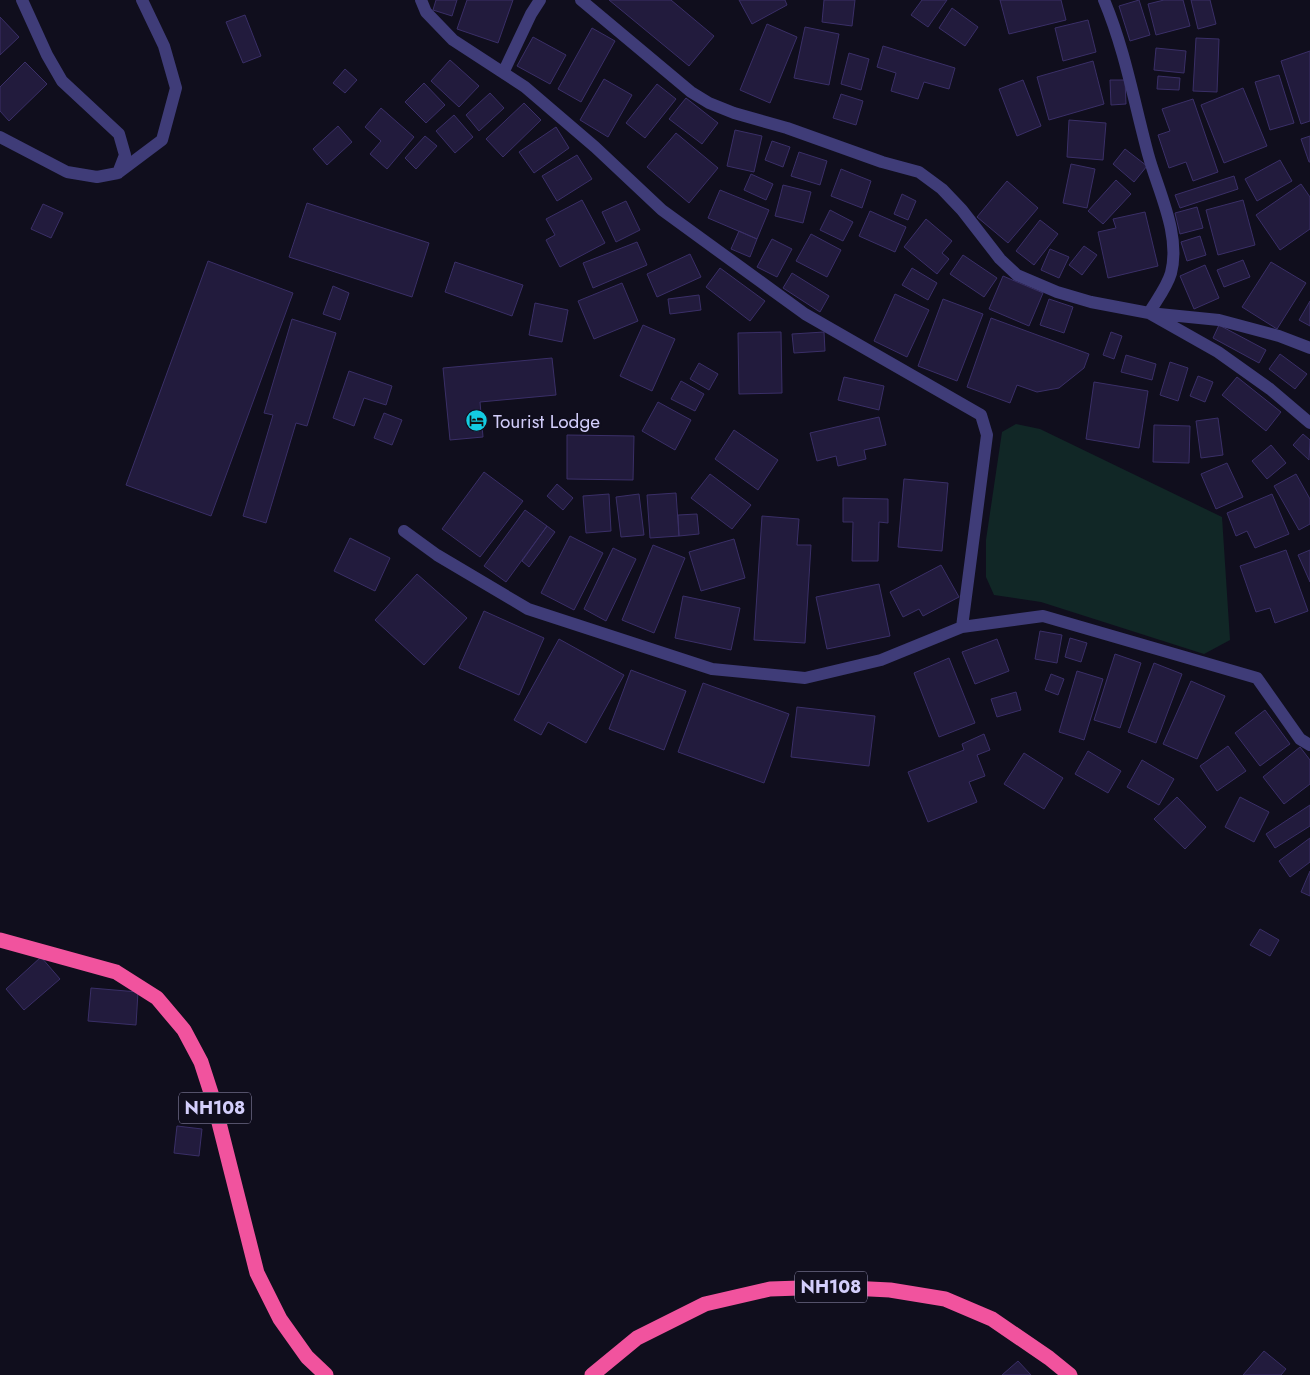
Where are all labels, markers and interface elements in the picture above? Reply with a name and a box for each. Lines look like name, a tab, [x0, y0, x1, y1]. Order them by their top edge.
place label: Tourist Lodge	[493, 408, 600, 435]
hotel icon: Tourist Lodge	[465, 409, 489, 433]
road number: NH108	[179, 1092, 251, 1124]
road number: NH108	[795, 1272, 867, 1302]

